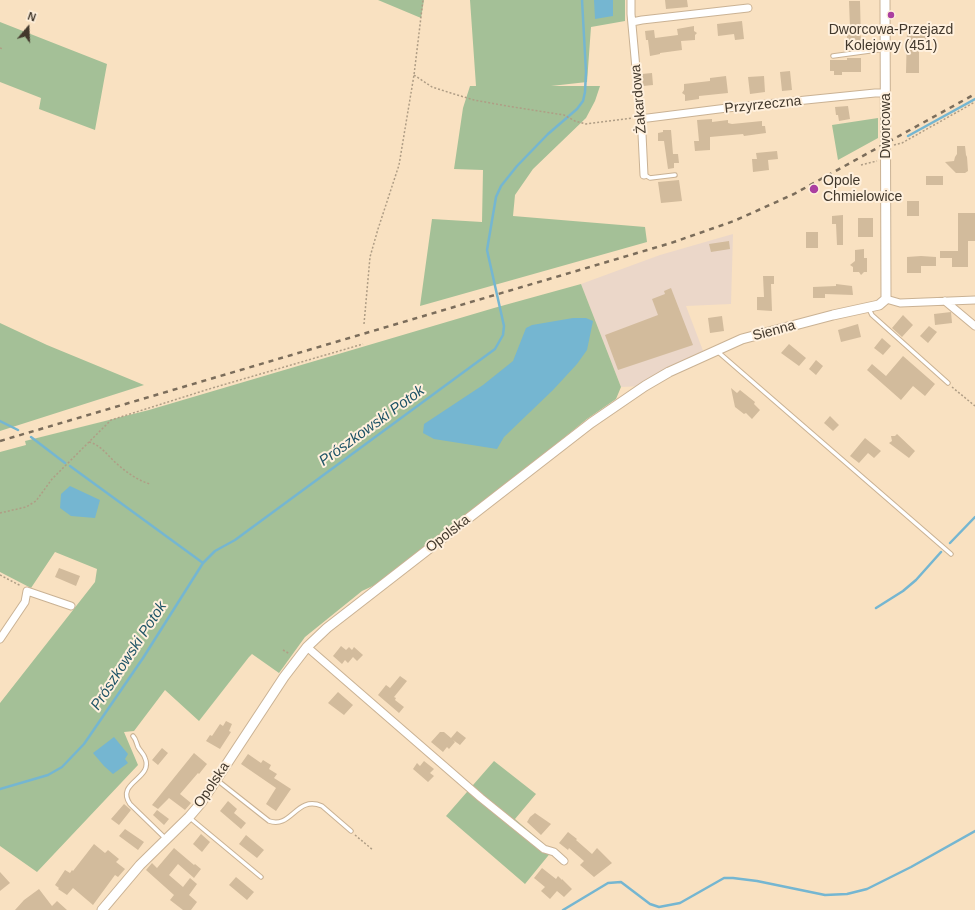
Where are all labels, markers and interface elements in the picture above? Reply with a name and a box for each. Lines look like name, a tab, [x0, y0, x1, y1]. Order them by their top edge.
north arrow	[8, 8, 48, 48]
text: N	[26, 10, 38, 24]
marker: Dworcowa-Przejazd Kolejowy (451)	[886, 10, 896, 20]
place label: Dworcowa-Przejazd Kolejowy (451)	[829, 22, 953, 54]
street label: Żakardowa	[628, 64, 650, 134]
street label: Przyrzeczna	[724, 93, 802, 117]
street label: Dworcowa	[878, 93, 894, 159]
place label: Opole Chmielowice	[823, 173, 902, 206]
marker: Opole Chmielowice	[808, 183, 820, 195]
street label: Sienna	[751, 317, 797, 345]
water label: Prószkowski Potok	[316, 382, 428, 470]
street label: Opolska	[423, 512, 473, 556]
water label: Prószkowski Potok	[87, 598, 171, 714]
street label: Opolska	[191, 759, 233, 811]

